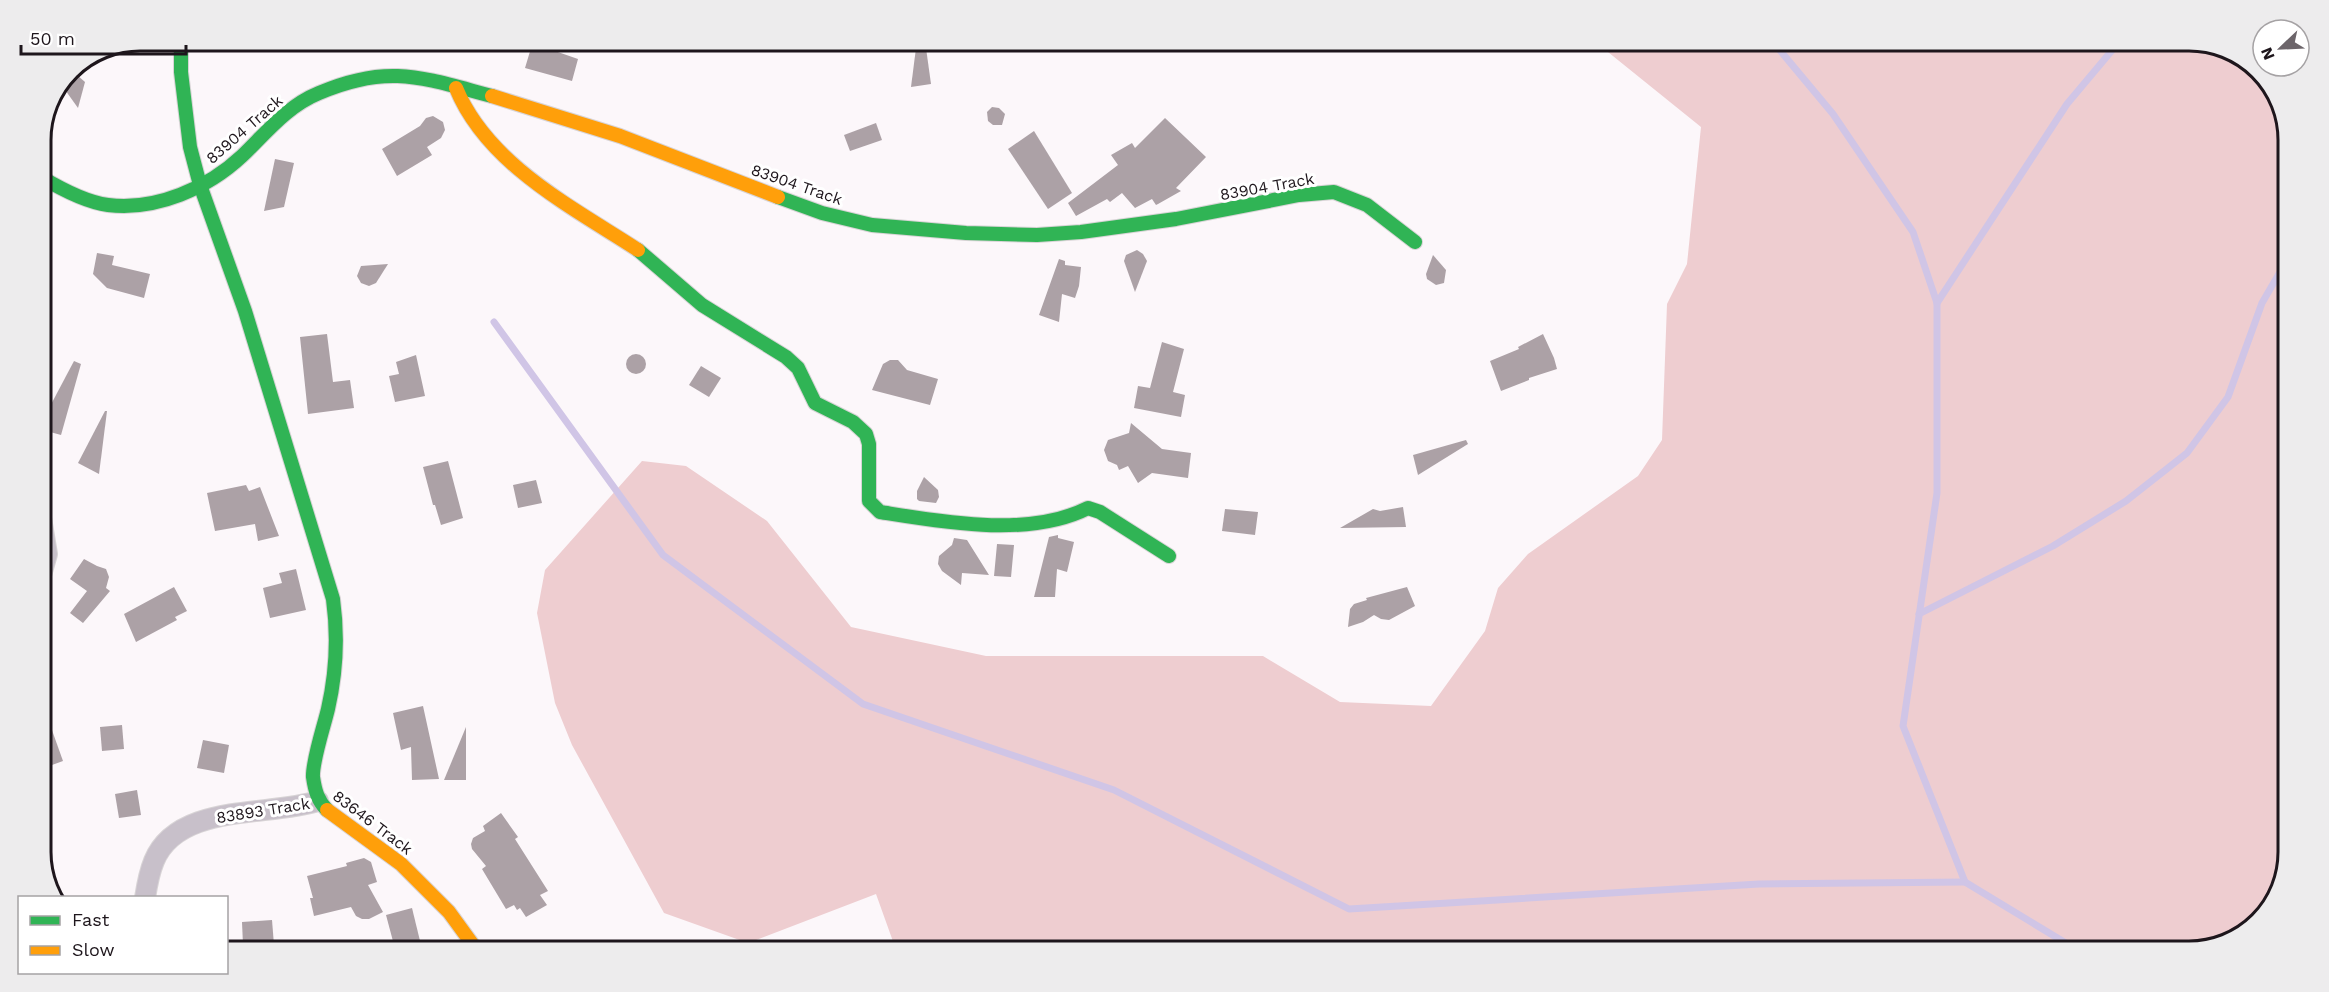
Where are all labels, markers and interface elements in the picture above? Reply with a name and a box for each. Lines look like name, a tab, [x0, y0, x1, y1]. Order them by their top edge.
scale bar	[21, 18, 186, 56]
north arrow	[2251, 18, 2311, 78]
text: 50 m	[30, 28, 75, 49]
text: N	[2257, 44, 2279, 63]
street label: 83904 Track	[202, 91, 287, 168]
street label: 83904 Track	[749, 160, 845, 209]
street label: 83904 Track	[1218, 169, 1316, 204]
street label: 83646 Track	[329, 786, 416, 859]
street label: 83893 Track	[215, 794, 311, 827]
legend	[18, 896, 228, 974]
text: Fast	[72, 909, 110, 930]
text: Slow	[72, 939, 115, 960]

